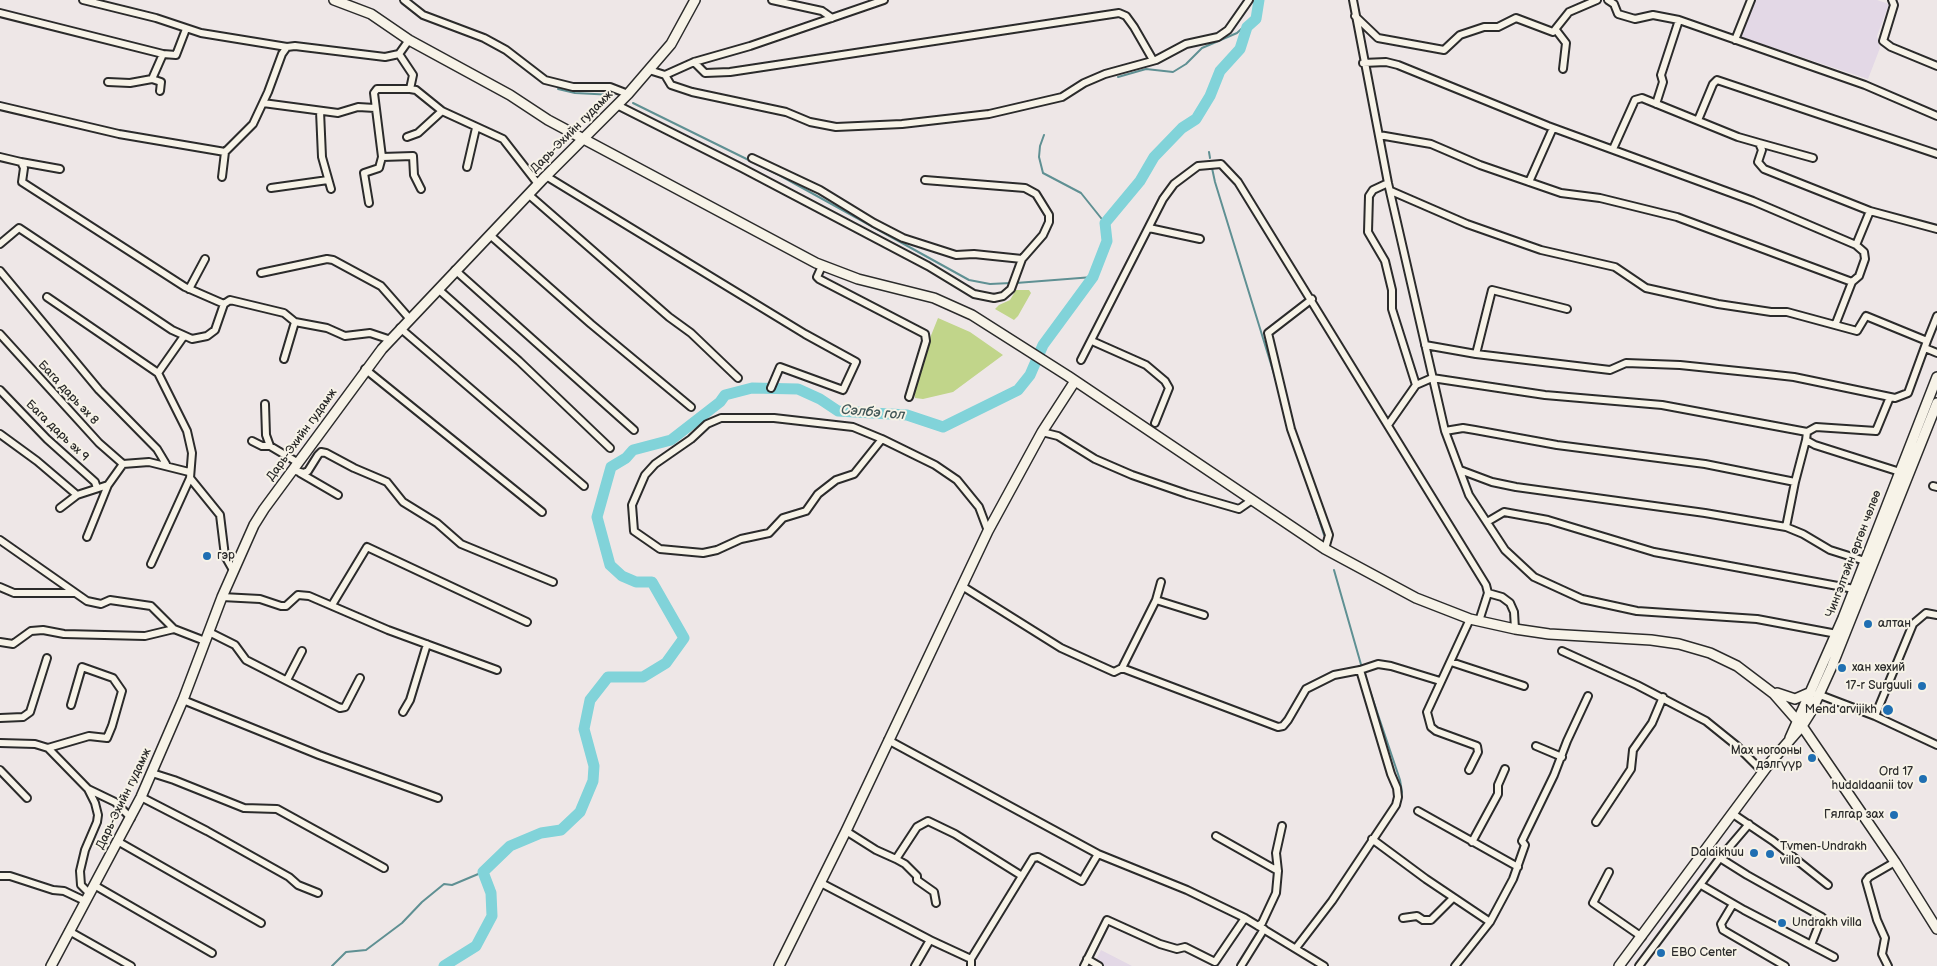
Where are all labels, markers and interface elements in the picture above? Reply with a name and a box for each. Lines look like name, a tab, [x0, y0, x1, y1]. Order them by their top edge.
street label: Дарь-Эхийн гудамж	[528, 88, 616, 176]
street label: Бага дарь эх 8	[35, 358, 101, 428]
street label: Дарь-Эхийн гудамж	[264, 386, 340, 484]
street label: Бага дарь эх 9	[22, 397, 92, 465]
water label: Сэлбэ гол	[840, 402, 906, 424]
street label: Чингэлтэйн өргөн чөлөө	[1823, 488, 1885, 620]
place label: гэр	[217, 549, 235, 563]
marker: гэр	[201, 550, 213, 562]
place label: алтан	[1878, 617, 1911, 631]
marker: алтан	[1862, 618, 1874, 630]
place label: хан хөхий	[1852, 661, 1905, 675]
marker: хан хөхий	[1836, 662, 1848, 674]
place label: 17-r Surguuli	[1846, 679, 1912, 693]
marker: 17-r Surguuli	[1916, 680, 1928, 692]
place label: Mend arvijikh	[1805, 703, 1877, 717]
marker: Mend arvijikh	[1881, 703, 1895, 717]
place label: Мах ногооны дэлгүүр	[1731, 744, 1802, 772]
street label: Дарь-Эхийн гудамж	[93, 746, 155, 852]
marker: Мах ногооны дэлгүүр	[1806, 752, 1818, 764]
place label: Ord 17 hudaldaanii tov	[1832, 765, 1913, 793]
marker: Ord 17 hudaldaanii tov	[1917, 773, 1929, 785]
place label: Гялгар зах	[1824, 808, 1884, 822]
marker: Гялгар зах	[1888, 809, 1900, 821]
place label: Tvmen-Undrakh villa	[1780, 840, 1867, 868]
place label: Dalaikhuu	[1691, 846, 1744, 860]
marker: Dalaikhuu	[1748, 847, 1760, 859]
marker: Tvmen-Undrakh villa	[1764, 848, 1776, 860]
place label: Undrakh villa	[1792, 916, 1862, 930]
marker: Undrakh villa	[1776, 917, 1788, 929]
place label: EBO Center	[1671, 946, 1737, 960]
marker: EBO Center	[1655, 947, 1667, 959]

